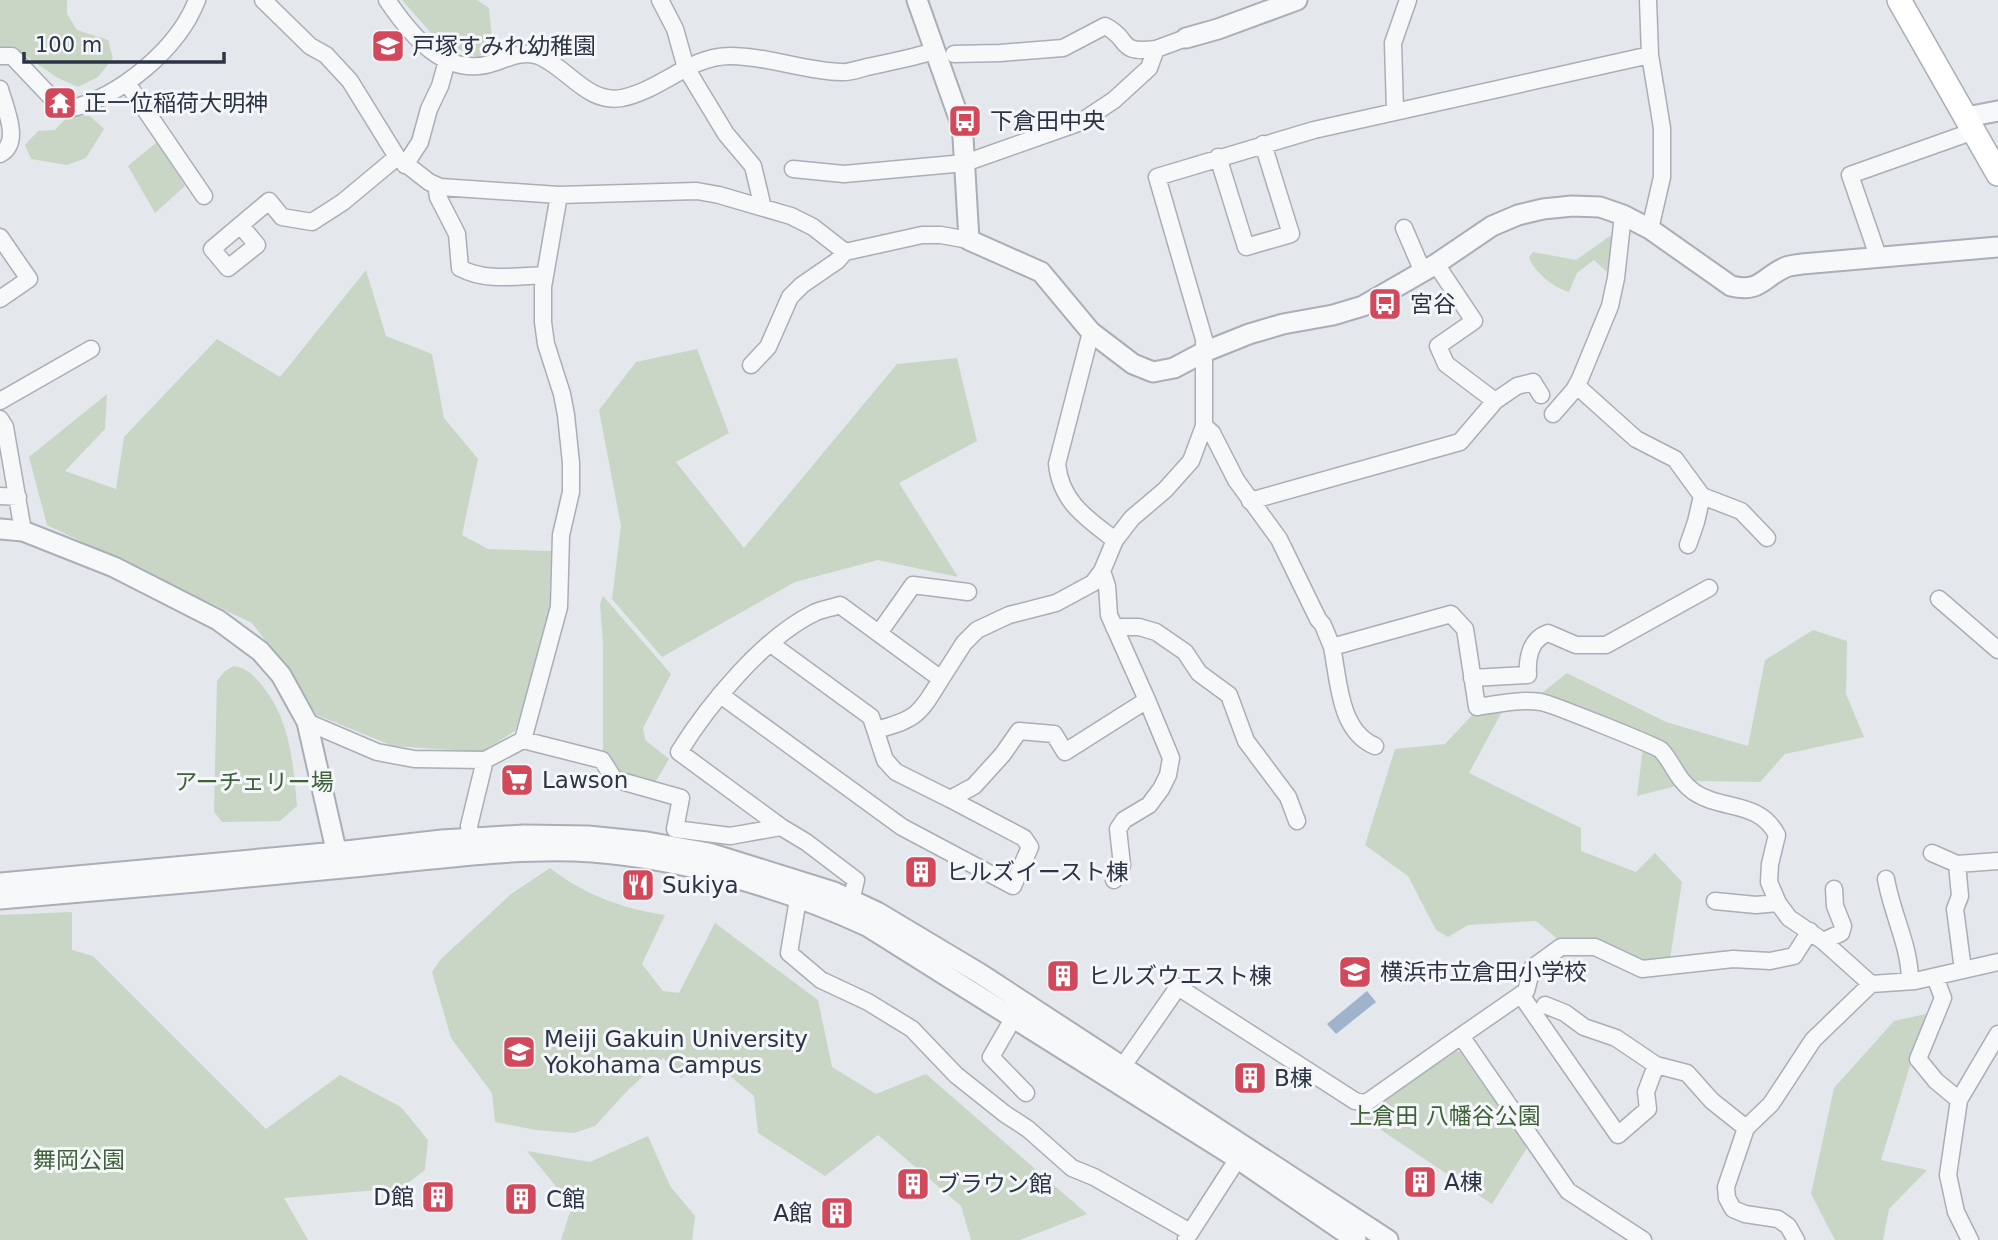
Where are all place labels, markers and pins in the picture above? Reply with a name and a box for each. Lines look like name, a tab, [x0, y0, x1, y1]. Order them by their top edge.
school or university icon: 戸塚すみれ幼稚園	[369, 27, 407, 65]
place label: 戸塚すみれ幼稚園	[412, 33, 596, 59]
temple icon: 正一位稲荷大明神	[41, 84, 79, 122]
place label: 正一位稲荷大明神	[84, 90, 268, 116]
bus stop icon: 下倉田中央	[946, 102, 984, 140]
place label: 下倉田中央	[990, 108, 1105, 134]
bus stop icon: 宮谷	[1366, 285, 1404, 323]
place label: 宮谷	[1410, 291, 1456, 317]
supermarket icon: Lawson	[498, 761, 536, 799]
place label: Lawson	[542, 767, 628, 793]
building icon: ヒルズイースト棟	[902, 853, 940, 891]
place label: ヒルズイースト棟	[946, 859, 1129, 885]
restaurant icon: Sukiya	[619, 866, 657, 904]
place label: Sukiya	[662, 872, 739, 898]
school or university icon: 横浜市立倉田小学校	[1336, 953, 1374, 991]
building icon: ヒルズウエスト棟	[1044, 957, 1082, 995]
place label: 横浜市立倉田小学校	[1380, 959, 1587, 985]
place label: ヒルズウエスト棟	[1088, 963, 1272, 989]
place label: Meiji Gakuin University Yokohama Campus	[543, 1026, 808, 1078]
school or university icon: Meiji Gakuin University Yokohama Campus	[500, 1033, 538, 1071]
building icon: B棟	[1231, 1059, 1269, 1097]
place label: B棟	[1274, 1065, 1313, 1091]
building icon: A棟	[1401, 1163, 1439, 1201]
building icon: ブラウン館	[894, 1165, 932, 1203]
place label: A棟	[1444, 1169, 1483, 1195]
place label: ブラウン館	[937, 1171, 1052, 1197]
building icon: D館	[419, 1178, 457, 1216]
building icon: C館	[502, 1180, 540, 1218]
place label: D館	[373, 1184, 414, 1210]
place label: C館	[546, 1186, 585, 1212]
building icon: A館	[818, 1194, 856, 1232]
place label: A館	[773, 1200, 812, 1226]

